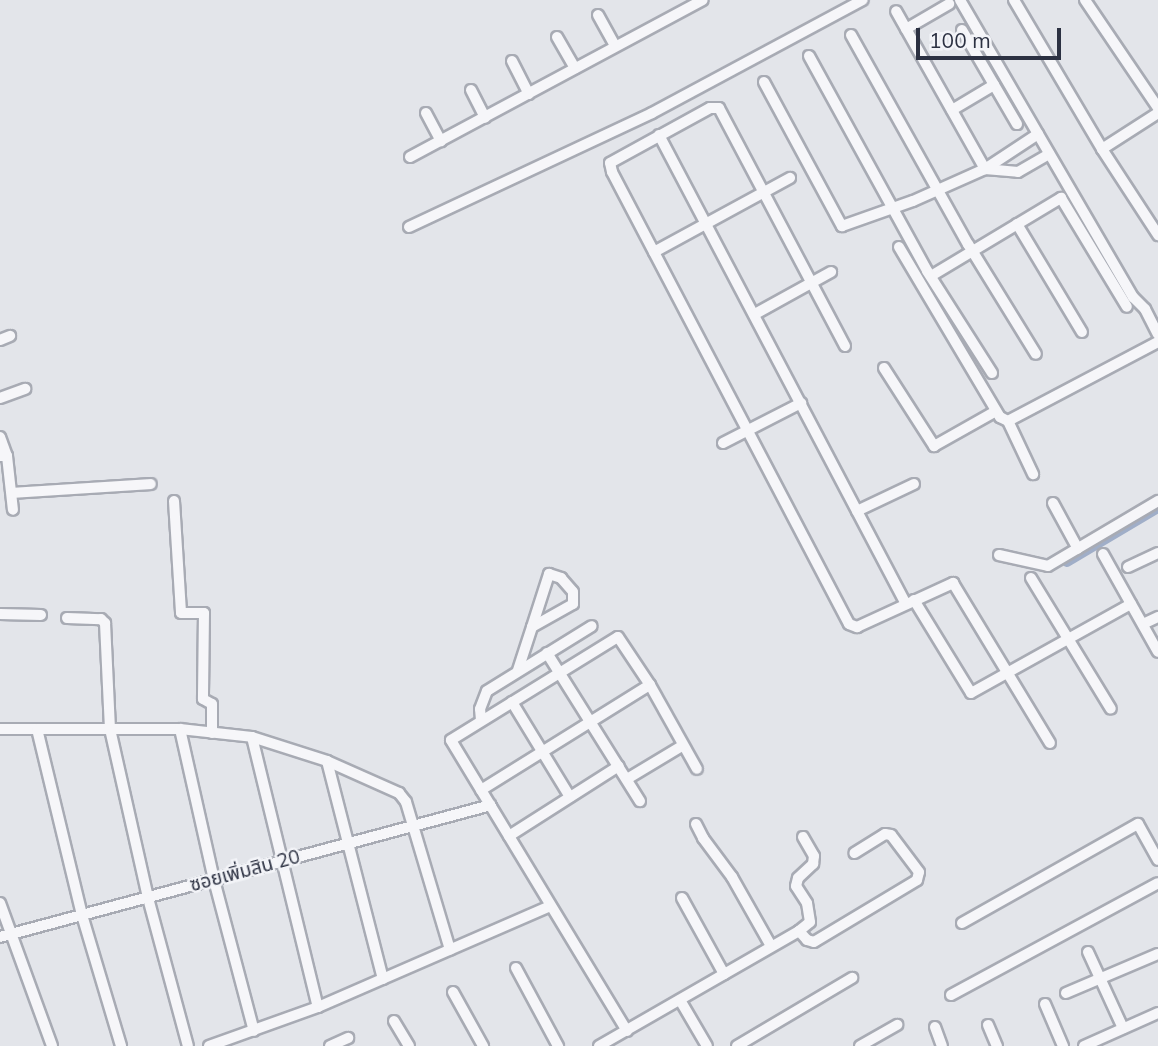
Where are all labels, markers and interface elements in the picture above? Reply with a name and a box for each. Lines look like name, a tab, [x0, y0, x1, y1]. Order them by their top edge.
scale bar	[920, 14, 1065, 58]
text: 100 m	[929, 27, 991, 53]
street label: ซอยเพิ่มสิน 20	[187, 845, 303, 897]

